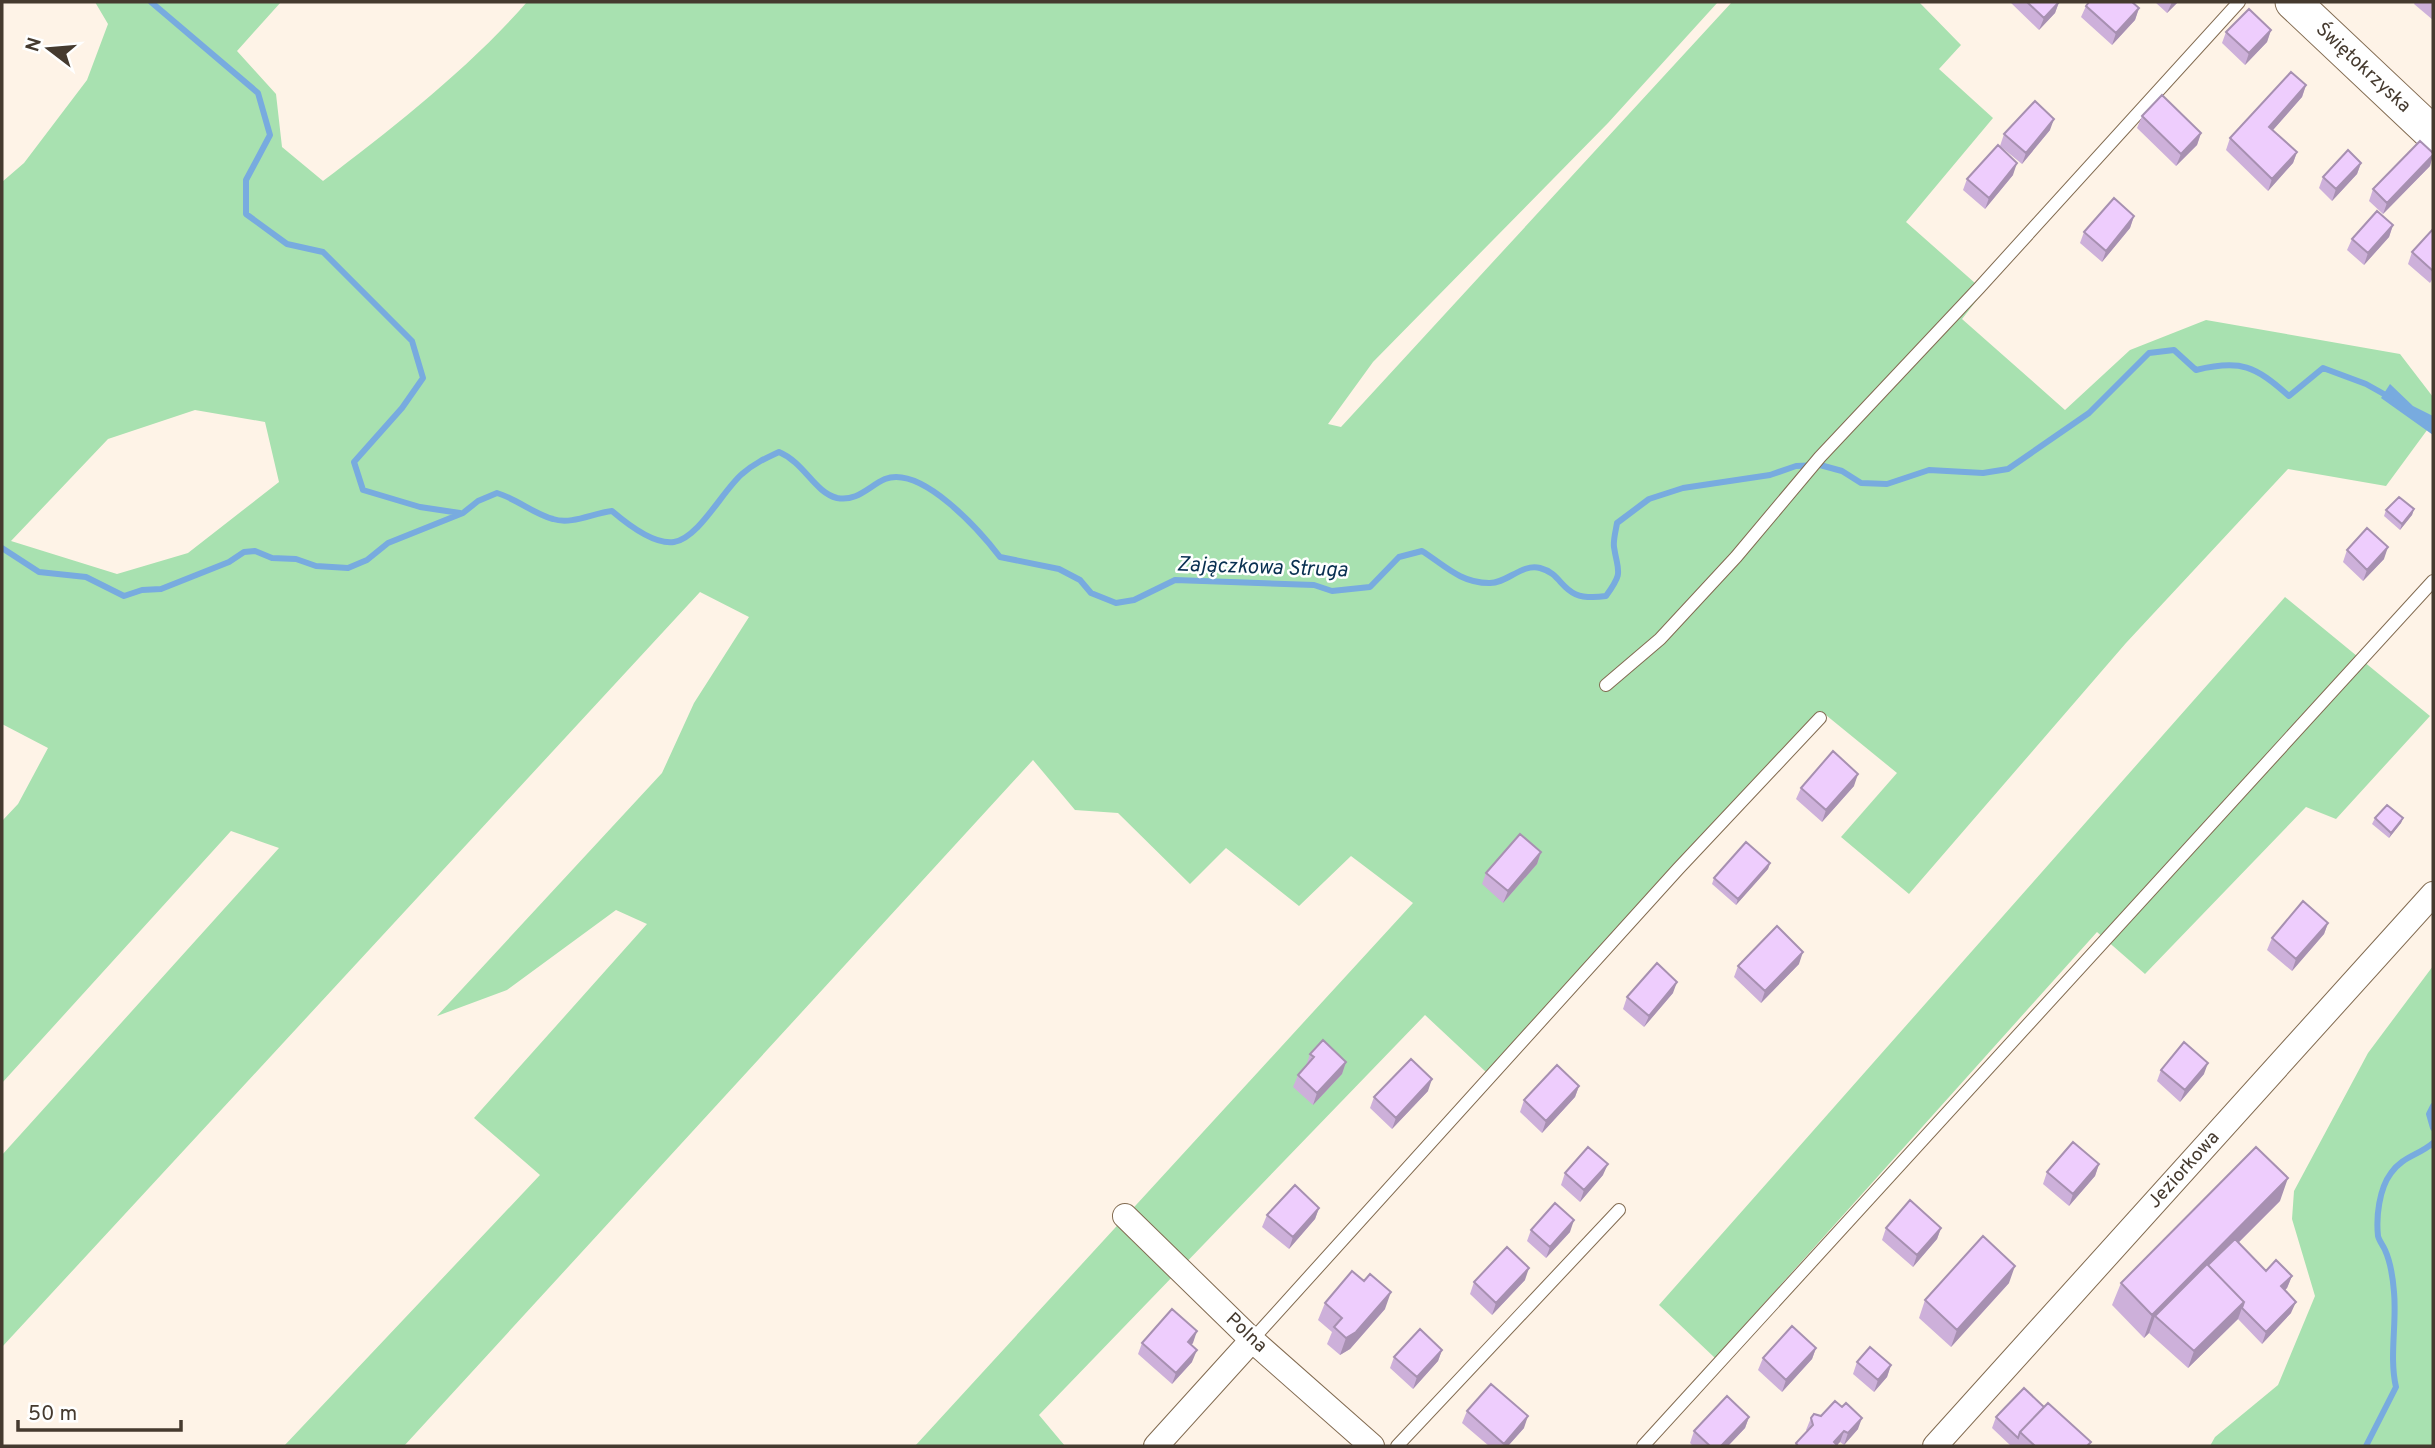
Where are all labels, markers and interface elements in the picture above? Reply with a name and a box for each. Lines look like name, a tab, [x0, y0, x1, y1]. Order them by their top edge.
north arrow	[14, 14, 84, 84]
street label: Świętokrzyska	[2310, 17, 2416, 118]
text: N	[21, 35, 48, 55]
water label: Zajączkowa Struga	[1176, 552, 1348, 584]
street label: Jeziorkowa	[2143, 1126, 2225, 1214]
street label: Polna	[1220, 1308, 1272, 1358]
scale bar	[18, 1388, 180, 1432]
text: 50 m	[28, 1401, 77, 1428]

